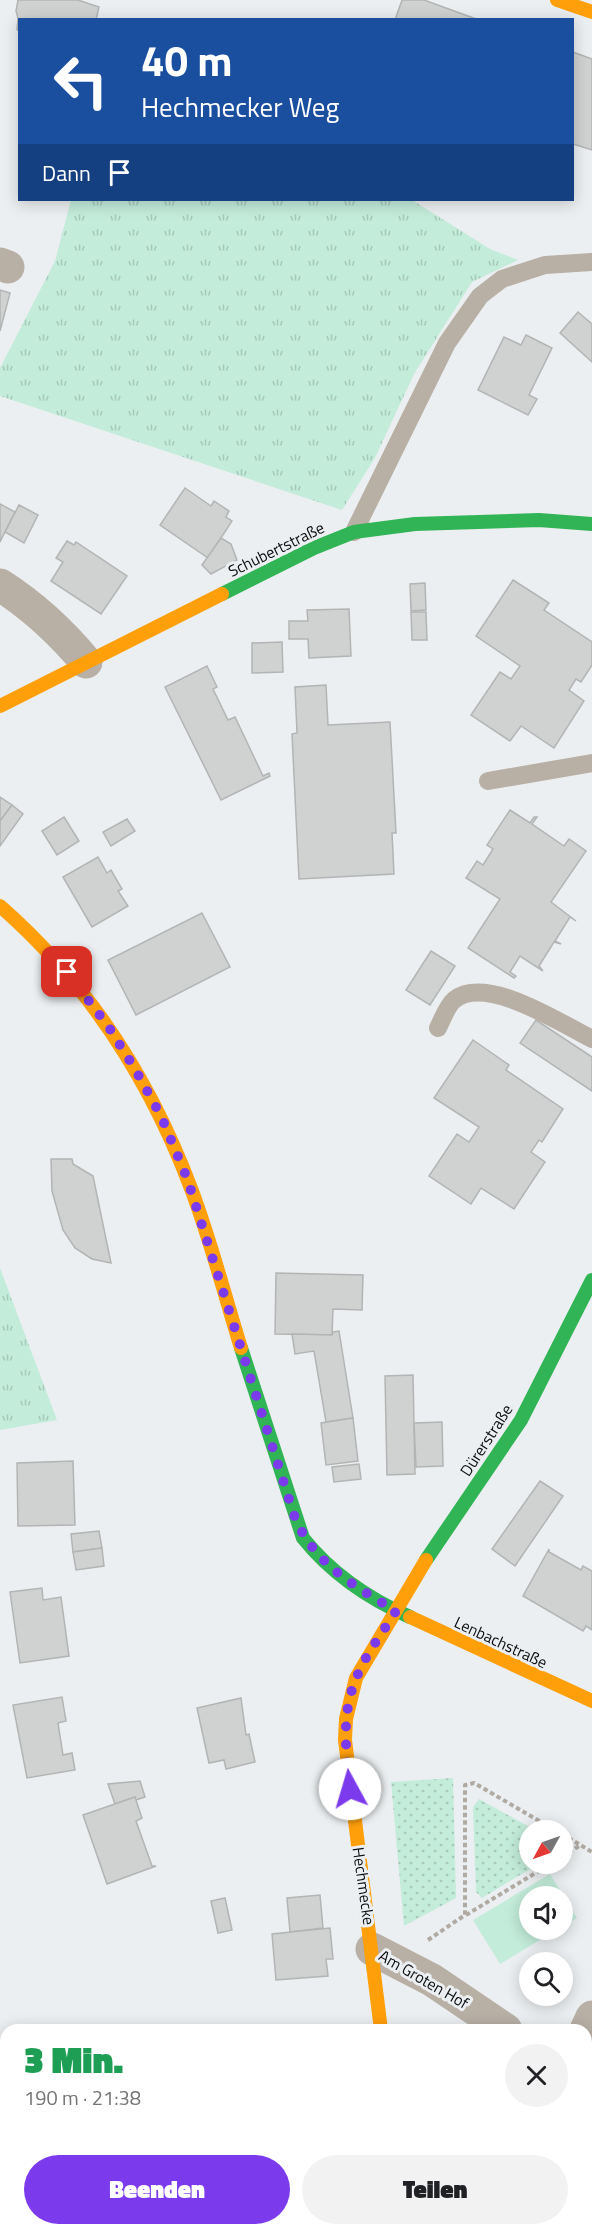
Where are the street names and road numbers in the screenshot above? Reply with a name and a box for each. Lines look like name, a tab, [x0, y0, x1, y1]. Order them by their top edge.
street label: Schubertstraße	[224, 515, 328, 583]
street label: Dürerstraße	[454, 1399, 518, 1481]
street label: Lenbachstraße	[451, 1610, 551, 1674]
street label: Hechmecke	[347, 1846, 381, 1926]
street label: Am Groten Hof	[375, 1944, 474, 2015]

